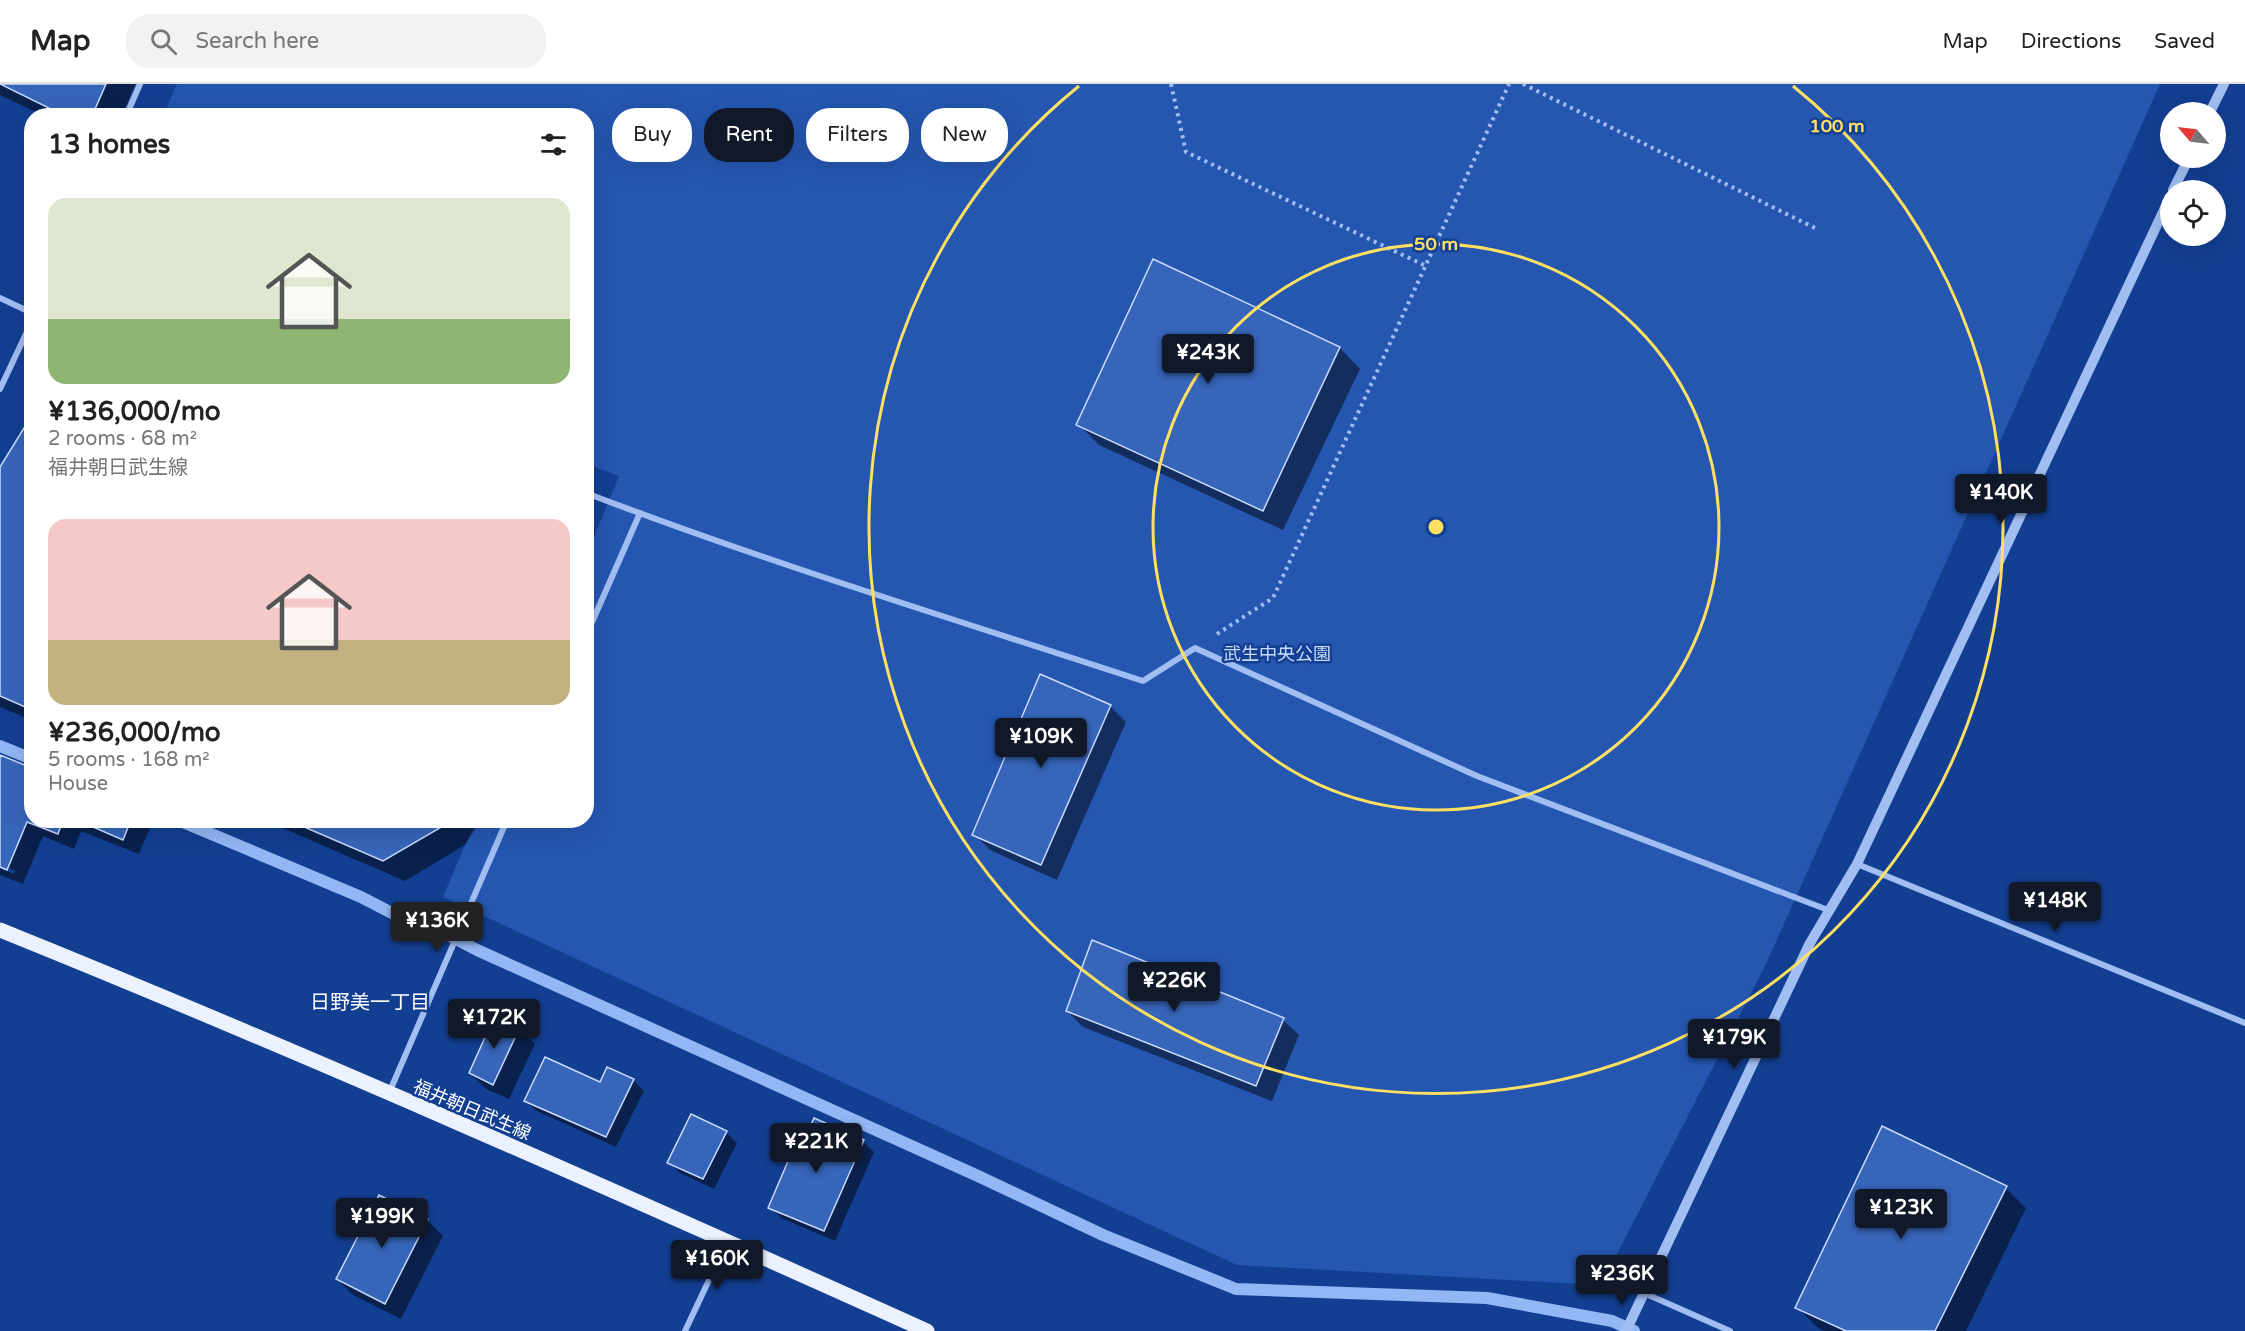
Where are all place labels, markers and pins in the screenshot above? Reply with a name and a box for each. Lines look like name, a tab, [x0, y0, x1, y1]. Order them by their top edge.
pin: ¥243K	[1166, 334, 1250, 385]
pin: ¥140K	[1959, 474, 2043, 525]
centre of rings	[1426, 517, 1446, 537]
pin: ¥109K	[999, 718, 1083, 769]
pin: ¥148K	[2013, 882, 2097, 933]
pin: ¥136K	[395, 902, 479, 953]
pin: ¥226K	[1132, 962, 1216, 1013]
pin: ¥172K	[452, 999, 536, 1050]
pin: ¥179K	[1692, 1019, 1776, 1070]
pin: ¥221K	[774, 1123, 858, 1174]
pin: ¥123K	[1859, 1189, 1943, 1240]
pin: ¥199K	[340, 1198, 424, 1249]
pin: ¥160K	[675, 1240, 759, 1291]
pin: ¥236K	[1580, 1255, 1664, 1306]

